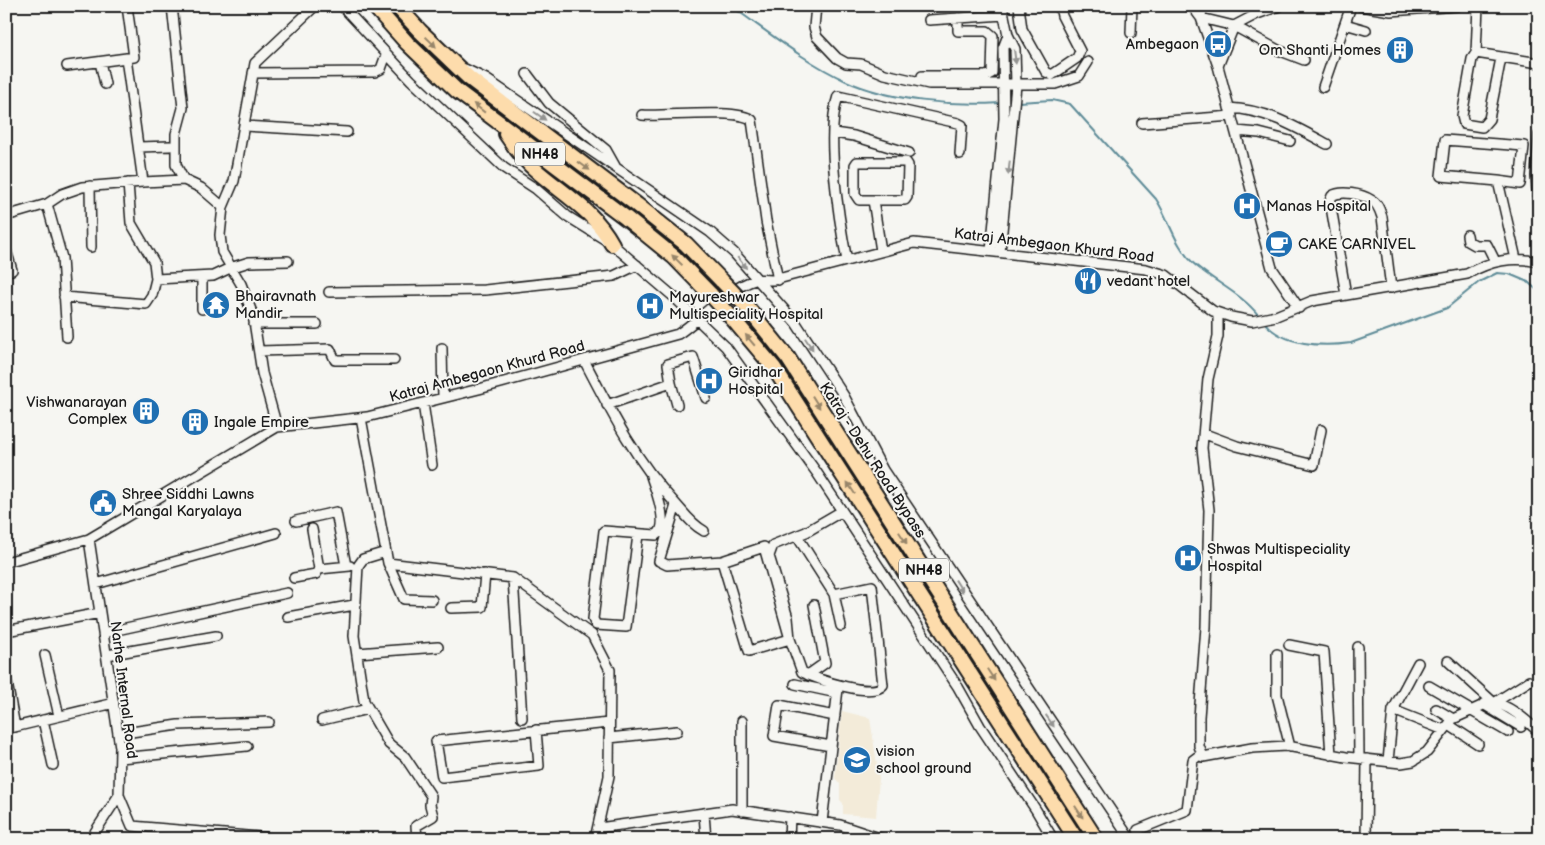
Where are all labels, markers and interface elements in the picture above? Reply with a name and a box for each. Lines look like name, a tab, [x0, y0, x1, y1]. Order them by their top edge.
bus stop icon: Ambegaon	[1203, 29, 1233, 59]
place label: Ambegaon	[1126, 35, 1199, 54]
building icon: Om Shanti Homes	[1385, 35, 1415, 65]
one-way arrow	[424, 36, 436, 48]
place label: Om Shanti Homes	[1259, 41, 1382, 60]
one-way arrow	[1011, 49, 1019, 65]
one-way arrow	[472, 103, 486, 113]
one-way arrow	[534, 111, 547, 121]
road number: NH48	[515, 142, 565, 166]
one-way arrow	[577, 160, 590, 171]
one-way arrow	[1005, 160, 1013, 176]
hospital icon: Manas Hospital	[1232, 191, 1262, 221]
place label: Manas Hospital	[1266, 197, 1371, 216]
street label: Katraj Ambegaon Khurd Road	[953, 224, 1155, 267]
cafe icon: CAKE CARNIVEL	[1264, 229, 1294, 259]
place label: CAKE CARNIVEL	[1298, 235, 1416, 254]
one-way arrow	[671, 254, 683, 266]
one-way arrow	[736, 256, 747, 269]
restaurant icon: vedant hotel	[1073, 266, 1103, 296]
place label: vedant hotel	[1106, 272, 1190, 291]
place label: Bhairavnath Mandir	[235, 287, 316, 323]
place label: Mayureshwar Multispeciality Hospital	[669, 288, 823, 324]
temple icon: Bhairavnath Mandir	[201, 290, 231, 320]
hospital icon: Mayureshwar Multispeciality Hospital	[635, 291, 665, 321]
one-way arrow	[745, 333, 756, 346]
street label: Katraj Ambegaon Khurd Road	[387, 336, 587, 407]
one-way arrow	[804, 338, 814, 351]
place label: Giridhar Hospital	[728, 363, 783, 399]
hospital icon: Giridhar Hospital	[694, 366, 724, 396]
street label: Katraj - Dehu Road Bypass	[815, 379, 930, 542]
place label: Vishwanarayan Complex	[26, 393, 127, 429]
one-way arrow	[811, 395, 820, 408]
building icon: Vishwanarayan Complex	[131, 396, 161, 426]
building icon: Ingale Empire	[180, 407, 210, 437]
place label: Ingale Empire	[214, 413, 309, 432]
one-way arrow	[846, 482, 856, 495]
place label: Shree Siddhi Lawns Mangal Karyalaya	[122, 485, 255, 521]
public building icon: Shree Siddhi Lawns Mangal Karyalaya	[88, 488, 118, 518]
one-way arrow	[899, 532, 908, 545]
place label: Shwas Multispeciality Hospital	[1207, 540, 1350, 576]
hospital icon: Shwas Multispeciality Hospital	[1173, 543, 1203, 573]
road number: NH48	[899, 558, 949, 582]
one-way arrow	[955, 579, 964, 593]
street label: Narhe Internal Road	[106, 620, 141, 760]
one-way arrow	[987, 668, 996, 682]
one-way arrow	[1045, 714, 1055, 728]
place label: vision school ground	[875, 742, 972, 778]
school or university icon: vision school ground	[842, 745, 872, 775]
one-way arrow	[1074, 805, 1084, 818]

